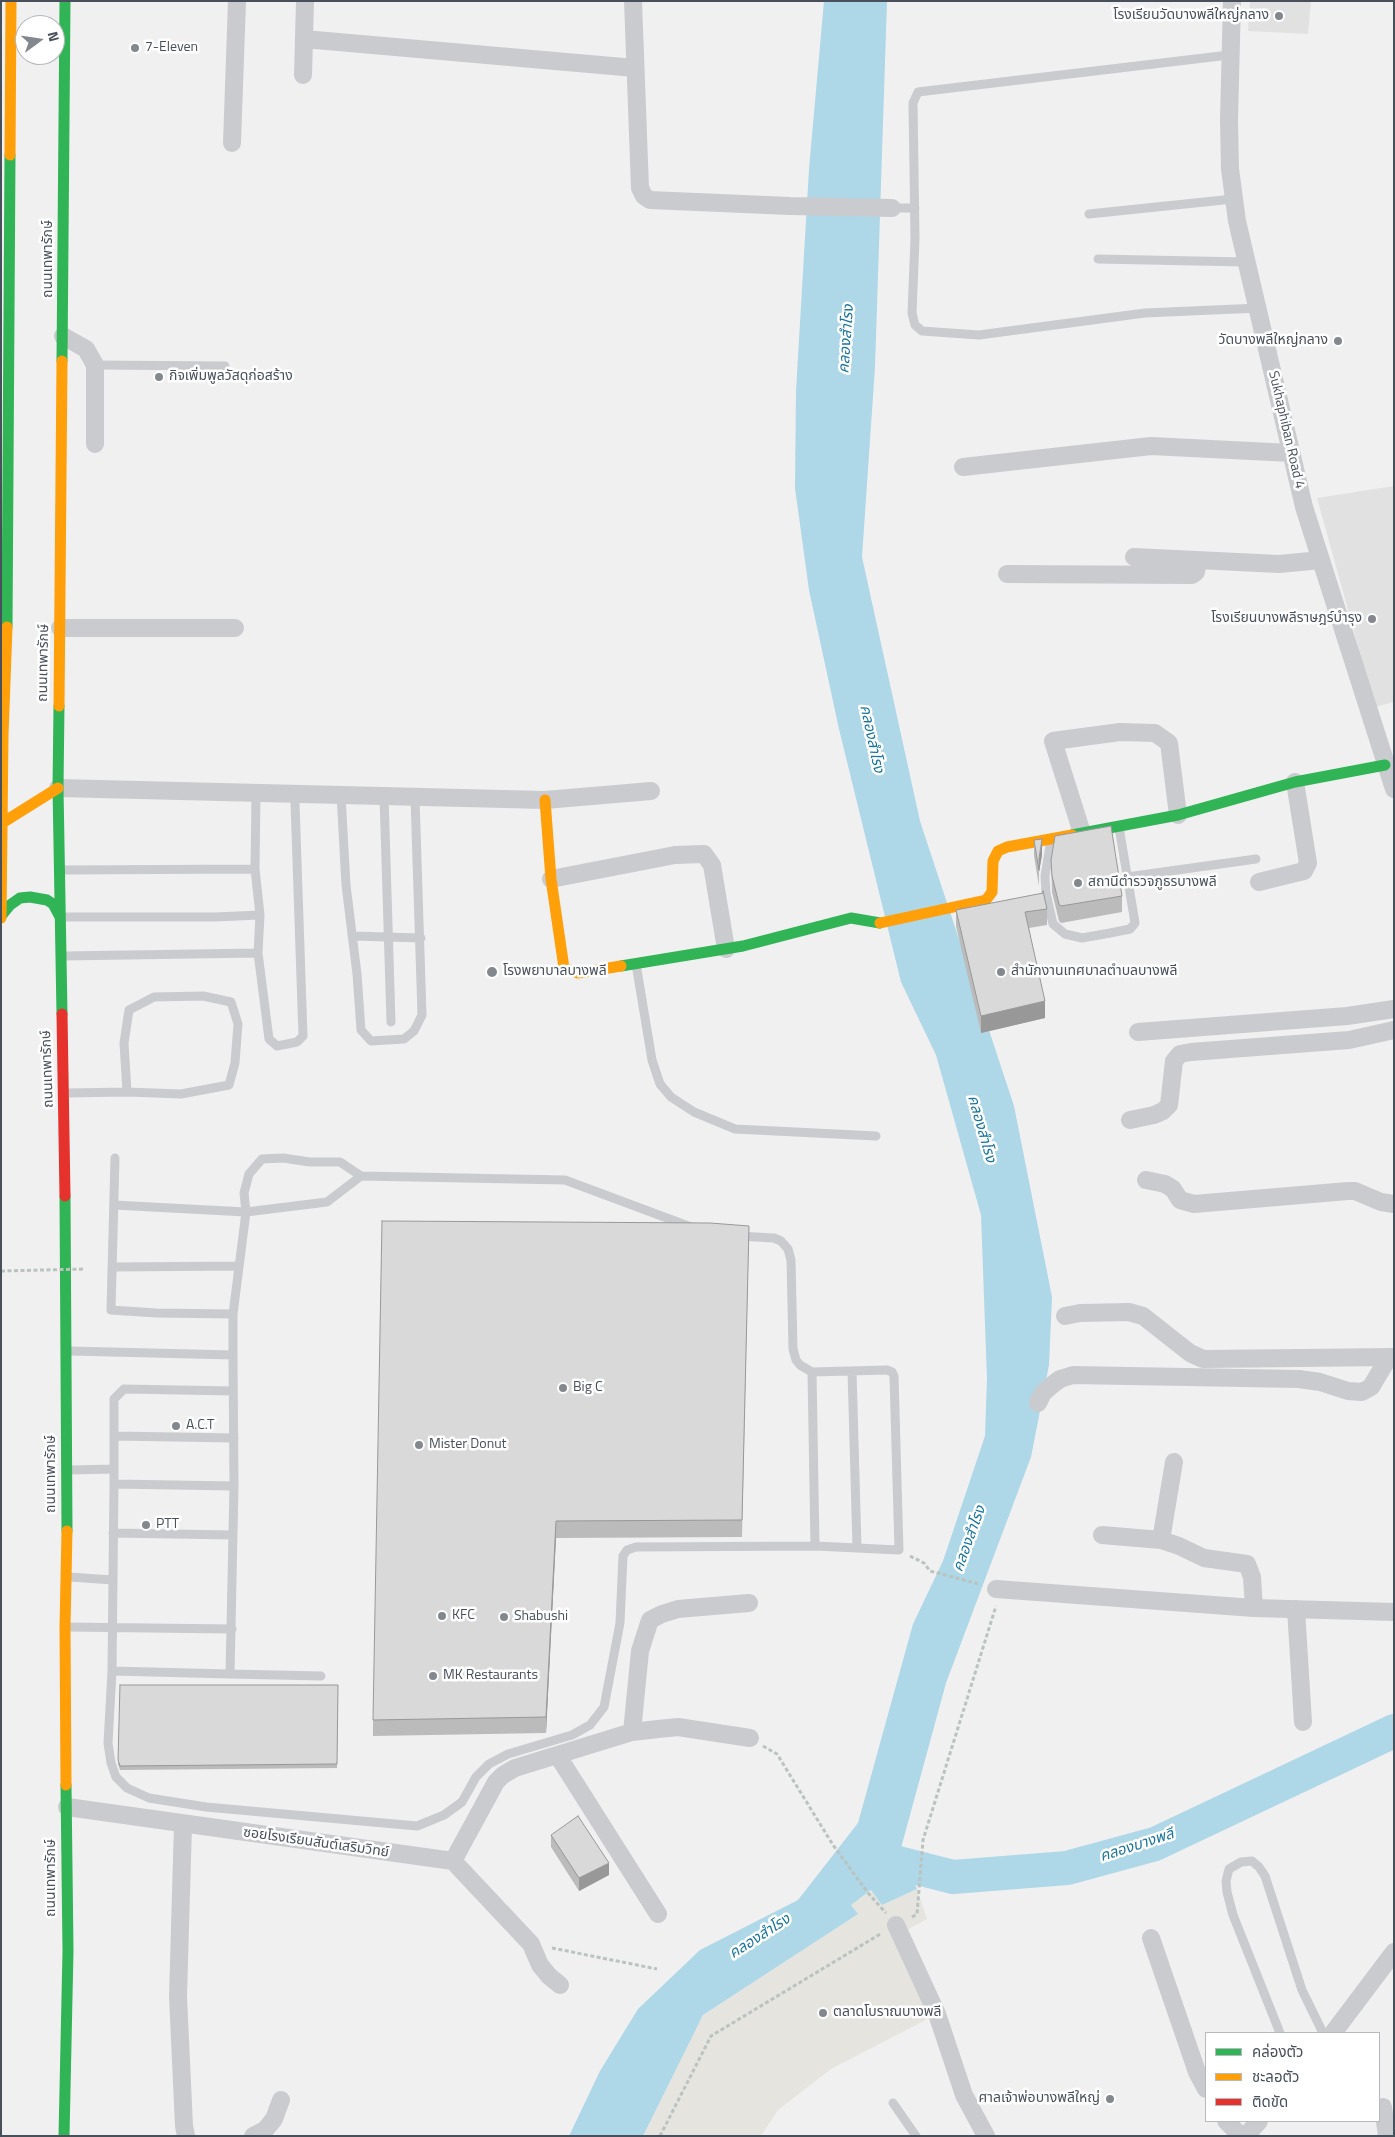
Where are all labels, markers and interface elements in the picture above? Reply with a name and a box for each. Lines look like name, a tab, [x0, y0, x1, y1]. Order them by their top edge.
place label: โรงเรียนวัดบางพลีใหญ่กลาง	[1113, 8, 1269, 24]
marker: โรงเรียนวัดบางพลีใหญ่กลาง	[1273, 10, 1285, 22]
north arrow	[15, 15, 65, 65]
text: N	[43, 29, 65, 44]
place label: 7-Eleven	[145, 40, 198, 56]
marker: 7-Eleven	[129, 42, 141, 54]
street label: ถนนเทพารักษ์	[41, 220, 57, 298]
water label: คลองสำโรง	[836, 304, 858, 374]
place label: วัดบางพลีใหญ่กลาง	[1219, 333, 1328, 349]
marker: วัดบางพลีใหญ่กลาง	[1332, 335, 1344, 347]
place label: กิจเพิ่มพูลวัสดุก่อสร้าง	[169, 369, 293, 385]
street label: Sukhaphiban Road 4	[1264, 369, 1308, 491]
marker: กิจเพิ่มพูลวัสดุก่อสร้าง	[153, 371, 165, 383]
place label: โรงเรียนบางพลีราษฎร์บำรุง	[1211, 611, 1362, 627]
marker: โรงเรียนบางพลีราษฎร์บำรุง	[1366, 613, 1378, 625]
street label: ถนนเทพารักษ์	[35, 624, 53, 702]
water label: คลองสำโรง	[855, 703, 887, 775]
place label: สถานีตำรวจภูธรบางพลี	[1088, 875, 1217, 891]
marker: สถานีตำรวจภูธรบางพลี	[1072, 877, 1084, 889]
place label: โรงพยาบาลบางพลี	[503, 964, 607, 980]
place label: สำนักงานเทศบาลตำบลบางพลี	[1011, 964, 1177, 980]
marker: โรงพยาบาลบางพลี	[485, 965, 499, 979]
marker: สำนักงานเทศบาลตำบลบางพลี	[995, 966, 1007, 978]
street label: ถนนเทพารักษ์	[38, 1030, 58, 1108]
water label: คลองสำโรง	[963, 1093, 999, 1165]
place label: Big C	[573, 1380, 603, 1396]
marker: Big C	[557, 1382, 569, 1394]
place label: A.C.T	[186, 1418, 214, 1434]
marker: A.C.T	[170, 1420, 182, 1432]
street label: ถนนเทพารักษ์	[44, 1435, 60, 1513]
place label: Mister Donut	[429, 1437, 507, 1453]
marker: Mister Donut	[413, 1439, 425, 1451]
water label: คลองสำโรง	[950, 1504, 990, 1574]
place label: PTT	[156, 1517, 179, 1533]
marker: PTT	[140, 1519, 152, 1531]
place label: KFC	[452, 1608, 475, 1624]
place label: Shabushi	[514, 1609, 568, 1625]
marker: KFC	[436, 1610, 448, 1622]
marker: Shabushi	[498, 1611, 510, 1623]
place label: MK Restaurants	[443, 1668, 538, 1684]
marker: MK Restaurants	[427, 1670, 439, 1682]
street label: ซอยโรงเรียนสันต์เสริมวิทย์	[242, 1824, 390, 1862]
water label: คลองบางพลี	[1098, 1826, 1176, 1866]
street label: ถนนเทพารักษ์	[44, 1839, 60, 1917]
water label: คลองสำโรง	[726, 1911, 794, 1963]
place label: ตลาดโบราณบางพลี	[833, 2005, 941, 2021]
marker: ตลาดโบราณบางพลี	[817, 2007, 829, 2019]
legend	[1205, 2032, 1380, 2122]
text: คล่องตัว	[1252, 2040, 1303, 2063]
text: ชะลอตัว	[1252, 2065, 1299, 2088]
text: ติดขัด	[1252, 2090, 1288, 2113]
place label: ศาลเจ้าพ่อบางพลีใหญ่	[979, 2091, 1100, 2107]
marker: ศาลเจ้าพ่อบางพลีใหญ่	[1104, 2093, 1116, 2105]

